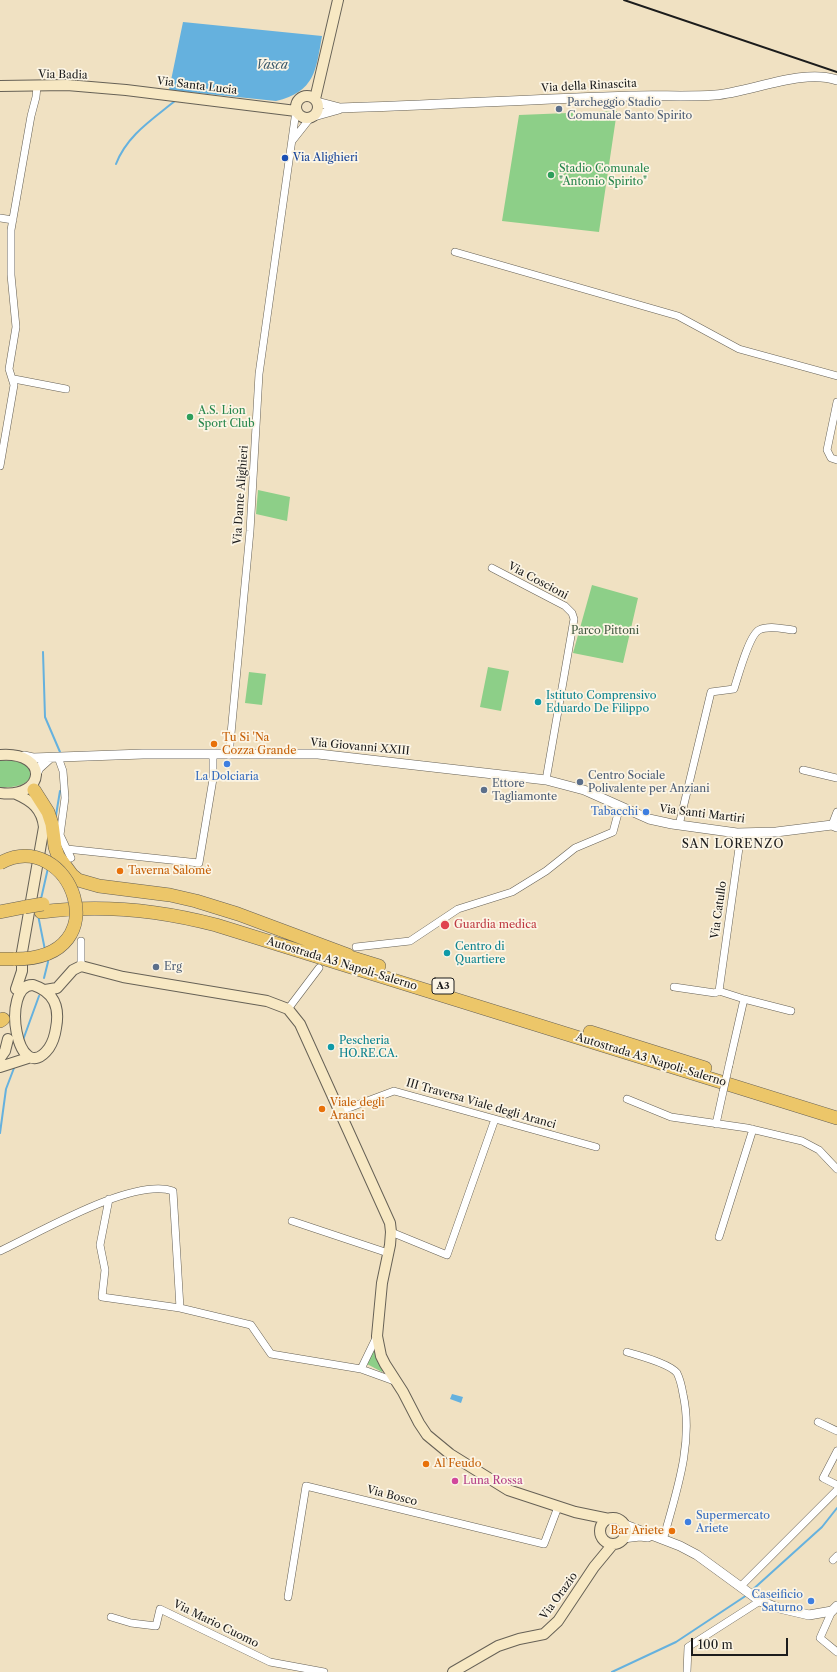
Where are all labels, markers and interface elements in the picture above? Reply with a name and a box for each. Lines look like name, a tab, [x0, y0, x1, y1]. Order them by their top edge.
water label: Vasca	[256, 59, 288, 73]
street label: Via Badia	[38, 68, 88, 82]
street label: Via Santa Lucia	[156, 75, 238, 97]
street label: Via della Rinascita	[541, 77, 637, 95]
place label: Parcheggio Stadio Comunale Santo Spirito	[567, 96, 692, 122]
marker: Parcheggio Stadio Comunale Santo Spirito	[554, 104, 564, 114]
place label: Via Alighieri	[293, 151, 358, 165]
marker: Via Alighieri	[280, 153, 290, 163]
place label: Stadio Comunale "Antonio Spirito"	[559, 162, 649, 188]
marker: Stadio Comunale "Antonio Spirito"	[546, 170, 556, 180]
place label: A.S. Lion Sport Club	[198, 404, 255, 430]
marker: A.S. Lion Sport Club	[185, 412, 195, 422]
street label: Via Dante Alighieri	[231, 445, 251, 545]
street label: Via Coscioni	[506, 560, 570, 602]
park label: Parco Pittoni	[571, 624, 639, 638]
place label: Istituto Comprensivo Eduardo De Filippo	[546, 689, 656, 715]
marker: Istituto Comprensivo Eduardo De Filippo	[533, 697, 543, 707]
place label: Tu Si 'Na Cozza Grande	[222, 731, 296, 757]
street label: Via Giovanni XXIII	[310, 736, 410, 758]
marker: Tu Si 'Na Cozza Grande	[209, 739, 219, 749]
marker: La Dolciaria	[222, 759, 232, 769]
place label: Centro Sociale Polivalente per Anziani	[588, 769, 710, 795]
place label: La Dolciaria	[195, 770, 259, 784]
place label: Ettore Tagliamonte	[492, 777, 557, 803]
marker: Centro Sociale Polivalente per Anziani	[575, 777, 585, 787]
marker: Ettore Tagliamonte	[479, 785, 489, 795]
street label: Via Santi Martiri	[658, 802, 746, 826]
place label: Tabacchi	[591, 805, 638, 819]
marker: Tabacchi	[641, 807, 651, 817]
district label: SAN LORENZO	[682, 838, 784, 852]
place label: Taverna Salomè	[128, 864, 212, 878]
marker: Taverna Salomè	[115, 866, 125, 876]
street label: Via Catullo	[708, 880, 730, 940]
place label: Guardia medica	[454, 918, 537, 932]
marker: Guardia medica	[439, 919, 451, 931]
street label: Autostrada A3 Napoli-Salerno	[265, 935, 419, 993]
place label: Centro di Quartiere	[455, 940, 505, 966]
marker: Centro di Quartiere	[442, 948, 452, 958]
place label: Erg	[164, 960, 182, 974]
marker: Erg	[151, 962, 161, 972]
road number: A3	[432, 978, 454, 994]
street label: Autostrada A3 Napoli-Salerno	[574, 1031, 728, 1089]
place label: Pescheria HO.RE.CA.	[339, 1034, 398, 1060]
marker: Pescheria HO.RE.CA.	[326, 1042, 336, 1052]
street label: III Traversa Viale degli Aranci	[405, 1076, 557, 1132]
place label: Viale degli Aranci	[330, 1096, 385, 1122]
marker: Viale degli Aranci	[317, 1104, 327, 1114]
place label: Al Feudo	[434, 1457, 481, 1471]
marker: Al Feudo	[421, 1459, 431, 1469]
place label: Luna Rossa	[463, 1474, 523, 1488]
marker: Luna Rossa	[450, 1476, 460, 1486]
street label: Via Bosco	[365, 1483, 419, 1509]
place label: Supermercato Ariete	[696, 1509, 770, 1535]
marker: Supermercato Ariete	[683, 1517, 693, 1527]
place label: Bar Ariete	[611, 1524, 664, 1538]
marker: Bar Ariete	[667, 1526, 677, 1536]
street label: Via Orazio	[537, 1570, 581, 1622]
place label: Caseificio Saturno	[752, 1588, 803, 1614]
marker: Caseificio Saturno	[806, 1596, 816, 1606]
street label: Via Mario Cuomo	[171, 1598, 261, 1650]
scale bar	[693, 1630, 790, 1656]
text: 100 m	[698, 1637, 733, 1652]

